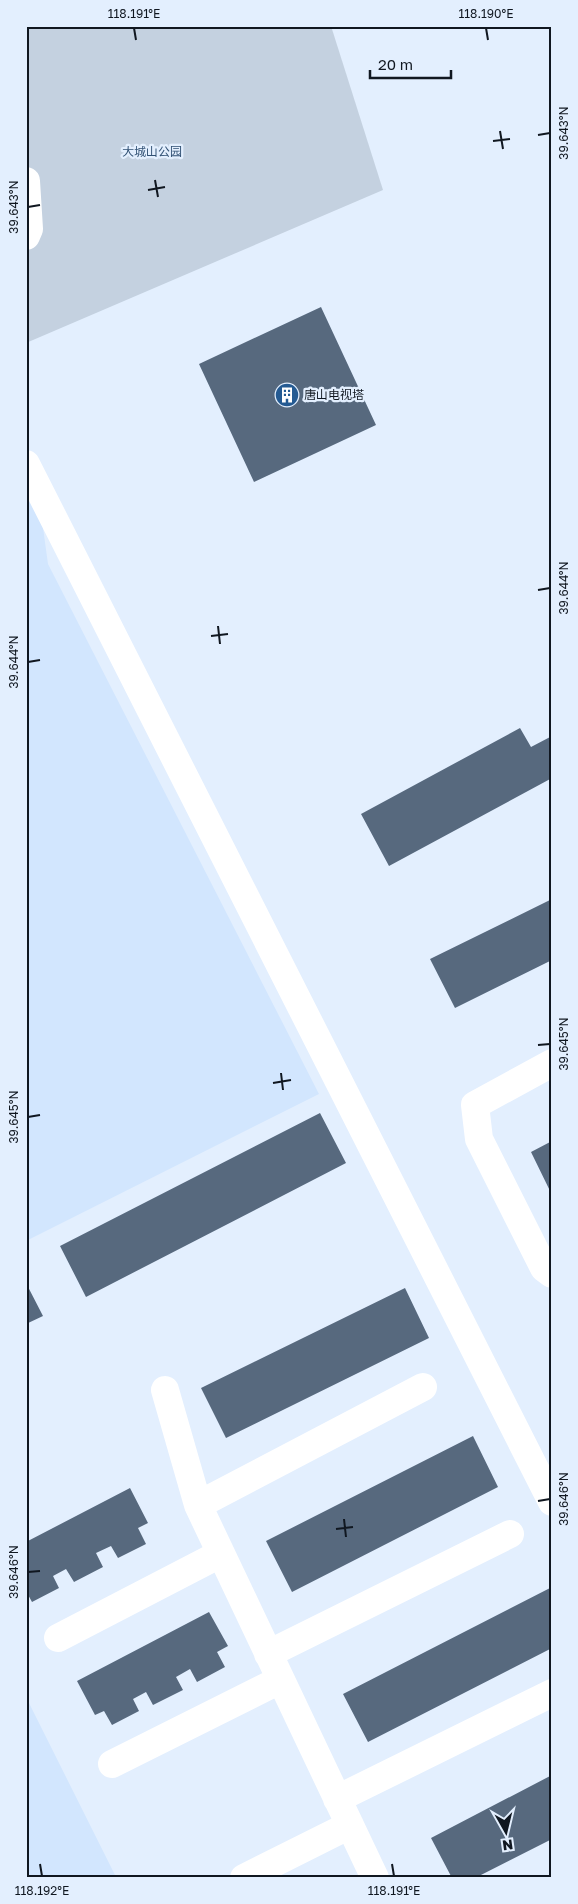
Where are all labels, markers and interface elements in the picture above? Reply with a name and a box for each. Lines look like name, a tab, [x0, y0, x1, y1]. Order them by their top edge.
text: 118.191°E	[108, 6, 160, 21]
text: 118.190°E	[458, 6, 514, 21]
scale bar	[370, 48, 452, 80]
text: 20 m	[378, 55, 413, 73]
text: 39.643°N	[556, 106, 571, 160]
park label: 大城山公园	[122, 144, 182, 159]
text: 39.643°N	[6, 180, 21, 234]
building icon: 唐山电视塔	[274, 382, 300, 408]
place label: 唐山电视塔	[304, 387, 364, 402]
text: 39.644°N	[556, 562, 571, 614]
text: 39.644°N	[6, 636, 21, 688]
text: 39.645°N	[556, 1017, 571, 1071]
text: 39.645°N	[6, 1090, 21, 1144]
text: 39.646°N	[556, 1472, 571, 1526]
text: 39.646°N	[6, 1545, 21, 1599]
north arrow	[480, 1806, 530, 1856]
text: N	[501, 1836, 514, 1855]
text: 118.192°E	[15, 1883, 69, 1898]
text: 118.191°E	[368, 1883, 420, 1898]

